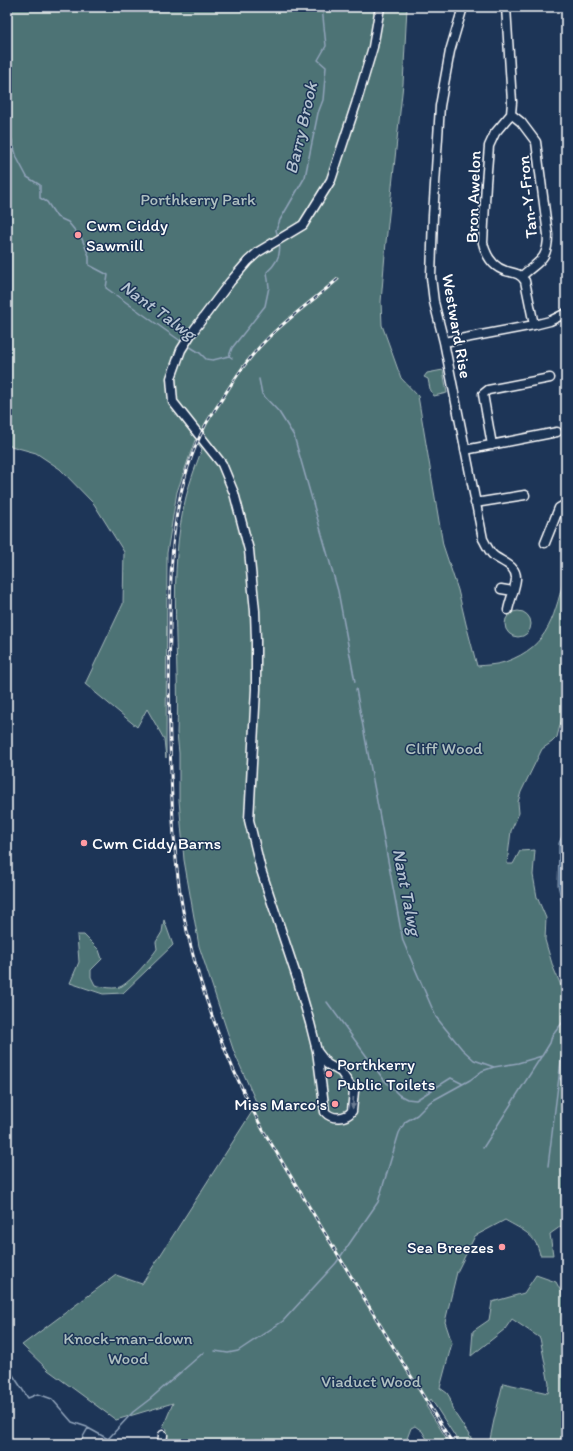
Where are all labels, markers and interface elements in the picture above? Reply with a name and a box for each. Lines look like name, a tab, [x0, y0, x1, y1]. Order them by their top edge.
water label: Barry Brook	[280, 78, 323, 176]
street label: Bron Awelon	[461, 150, 485, 244]
street label: Tan-Y-Fron	[513, 154, 541, 239]
park label: Porthkerry Park	[140, 189, 256, 209]
place label: Cwm Ciddy Sawmill	[86, 215, 168, 255]
marker: Cwm Ciddy Sawmill	[73, 230, 83, 240]
street label: Westward Rise	[438, 272, 476, 380]
water label: Nant Talwg	[116, 275, 202, 346]
park label: Cliff Wood	[405, 738, 483, 758]
place label: Cwm Ciddy Barns	[92, 833, 221, 853]
marker: Cwm Ciddy Barns	[79, 838, 89, 848]
water label: Nant Talwg	[388, 847, 427, 940]
place label: Porthkerry Public Toilets	[337, 1054, 435, 1094]
marker: Porthkerry Public Toilets	[324, 1069, 334, 1079]
place label: Miss Marco's	[234, 1094, 327, 1114]
one-way arrow	[350, 1097, 356, 1110]
marker: Miss Marco's	[330, 1099, 340, 1109]
place label: Sea Breezes	[407, 1237, 494, 1257]
marker: Sea Breezes	[497, 1242, 507, 1252]
park label: Knock-man-down Wood	[63, 1328, 193, 1368]
park label: Viaduct Wood	[321, 1371, 422, 1391]

